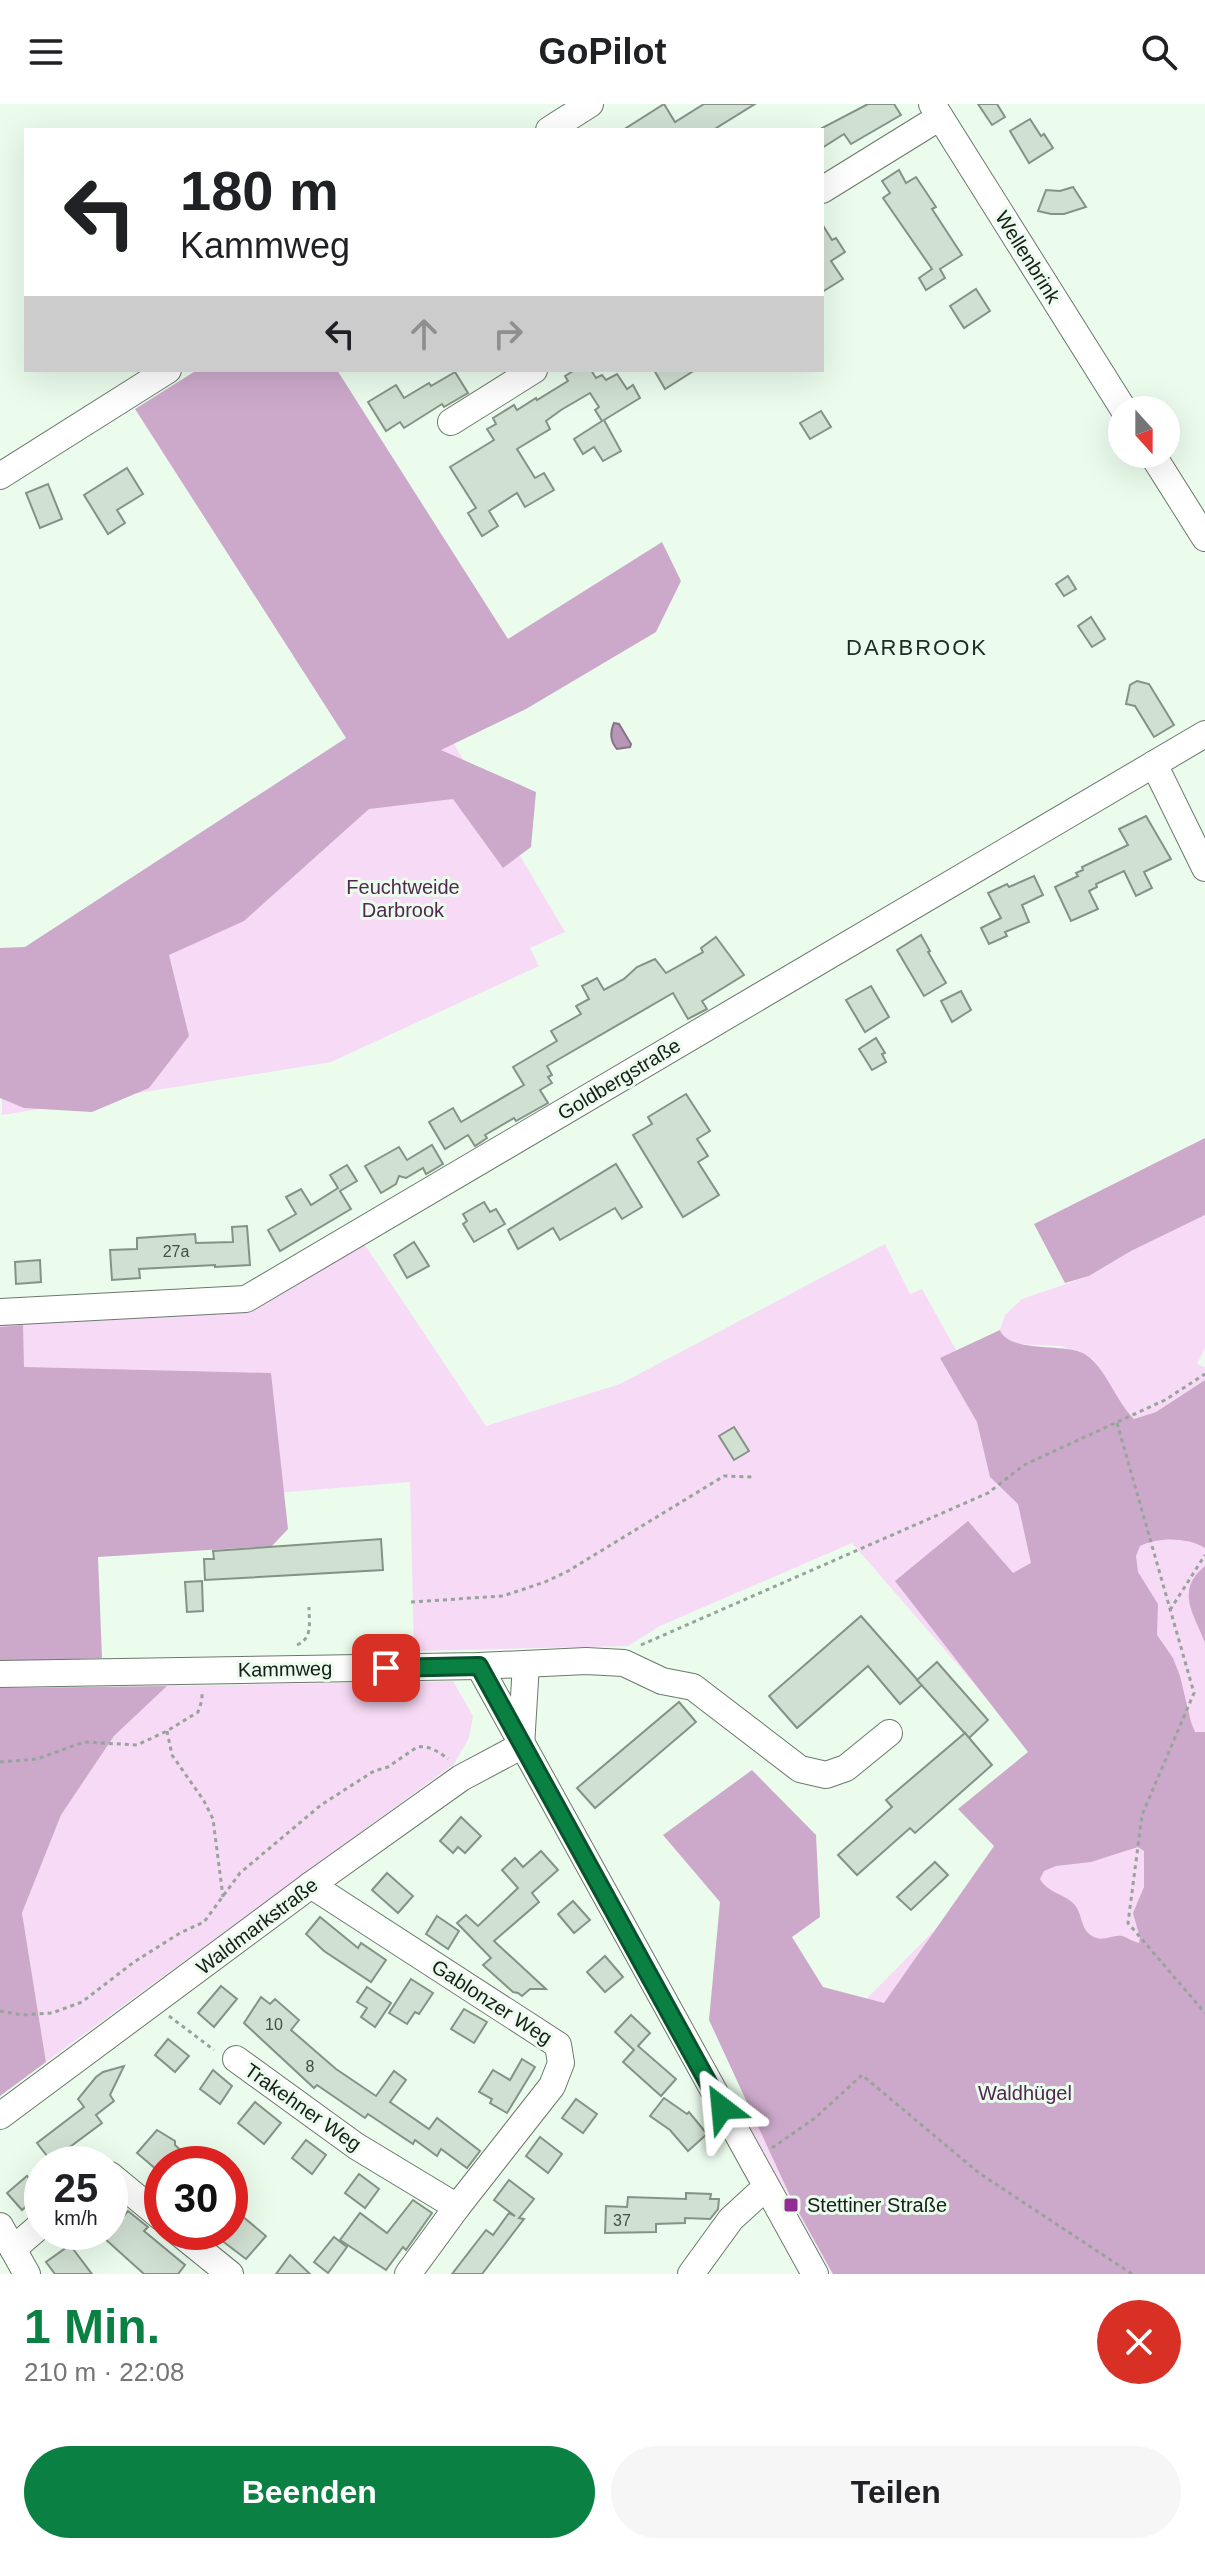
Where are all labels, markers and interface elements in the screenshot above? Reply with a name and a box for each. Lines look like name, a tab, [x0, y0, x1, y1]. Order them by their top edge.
icon: menu	[24, 30, 68, 74]
icon: search	[1137, 30, 1181, 74]
text: GoPilot	[539, 31, 667, 72]
text: 180 m	[180, 159, 339, 222]
icon: left	[48, 160, 152, 264]
street label: Wellenbrink	[991, 207, 1065, 308]
text: Kammweg	[180, 225, 350, 266]
icon: left	[318, 312, 362, 356]
icon: ahead	[402, 312, 446, 356]
icon: right	[486, 312, 530, 356]
north arrow	[1108, 396, 1180, 468]
map controls	[1108, 396, 1180, 468]
district label: DARBROOK	[846, 635, 988, 660]
park label: Feuchtweide Darbrook	[346, 876, 460, 921]
street label: Goldbergstraße	[554, 1034, 684, 1124]
house number: 27a	[163, 1243, 189, 1260]
pin	[352, 1634, 420, 1702]
icon: arrive	[364, 1646, 408, 1690]
street label: Kammweg	[238, 1657, 332, 1681]
street label: Waldmarkstraße	[192, 1873, 322, 1979]
street label: Gablonzer Weg	[428, 1955, 556, 2049]
house number: 10	[265, 2016, 283, 2033]
house number: 8	[306, 2058, 315, 2075]
street label: Trakehner Weg	[241, 2059, 365, 2155]
position arrow	[680, 2066, 764, 2150]
park label: Waldhügel	[978, 2082, 1072, 2104]
speed limit sign: 30	[144, 2146, 248, 2250]
text: 25	[54, 2166, 98, 2210]
place label: Stettiner Straße	[807, 2194, 947, 2216]
marker: Stettiner Straße	[782, 2196, 800, 2214]
text: km/h	[54, 2207, 98, 2229]
house number: 37	[613, 2212, 631, 2229]
text: 1 Min.	[24, 2300, 160, 2353]
button: close	[1097, 2300, 1181, 2384]
text: 210 m · 22:08	[24, 2357, 184, 2387]
button: Beenden	[24, 2446, 595, 2538]
button: Teilen	[611, 2446, 1181, 2538]

